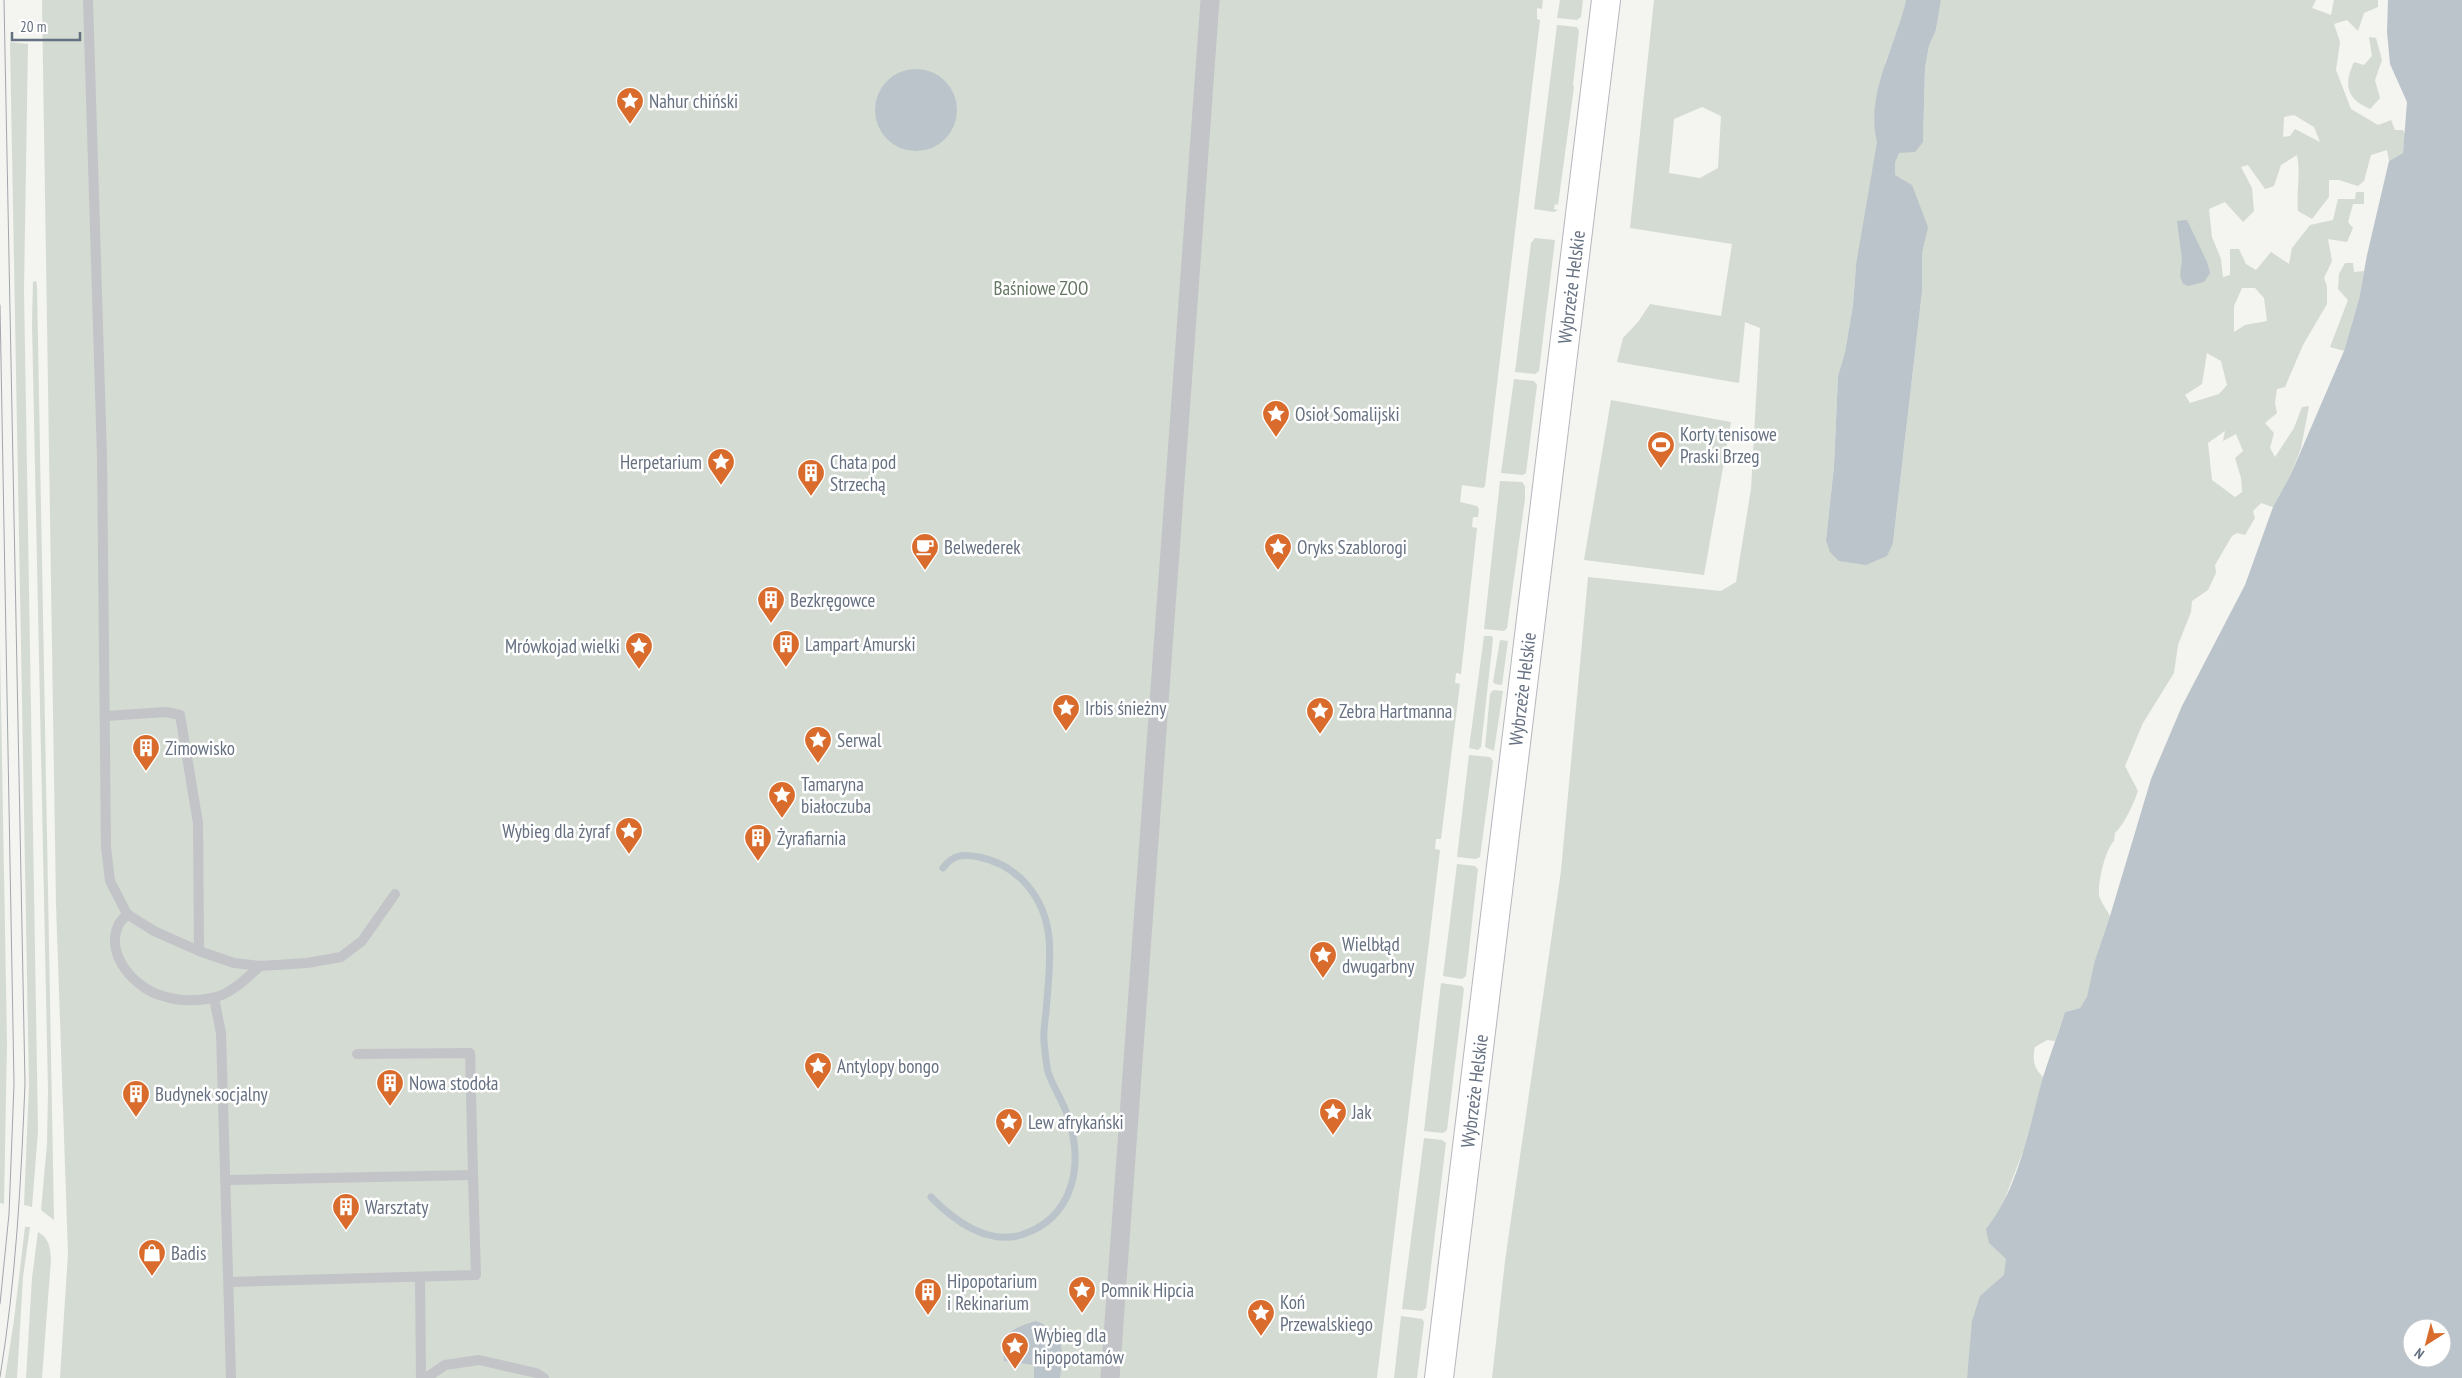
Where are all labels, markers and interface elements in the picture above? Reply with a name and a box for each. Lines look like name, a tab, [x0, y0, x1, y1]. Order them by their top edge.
scale bar	[12, 10, 80, 42]
text: 20 m	[20, 17, 46, 36]
place icon: Nahur chiński	[615, 86, 645, 125]
place label: Nahur chiński	[649, 89, 738, 113]
street label: Wybrzeże Helskie	[1552, 229, 1590, 345]
park label: Baśniowe ZOO	[994, 276, 1088, 300]
place icon: Osioł Somalijski	[1261, 399, 1291, 438]
place label: Osioł Somalijski	[1295, 402, 1400, 426]
place label: Korty tenisowe Praski Brzeg	[1680, 422, 1777, 468]
sports icon: Korty tenisowe Praski Brzeg	[1646, 430, 1676, 469]
place icon: Herpetarium	[706, 447, 736, 486]
place label: Herpetarium	[620, 450, 702, 474]
place label: Chata pod Strzechą	[830, 450, 896, 496]
building icon: Chata pod Strzechą	[796, 458, 826, 497]
cafe icon: Belwederek	[910, 532, 940, 571]
place icon: Oryks Szablorogi	[1263, 532, 1293, 571]
place label: Belwederek	[944, 535, 1021, 559]
place label: Oryks Szablorogi	[1297, 535, 1407, 559]
building icon: Bezkręgowce	[756, 585, 786, 624]
place label: Bezkręgowce	[790, 588, 875, 612]
building icon: Lampart Amurski	[771, 629, 801, 668]
place icon: Mrówkojad wielki	[624, 631, 654, 670]
street label: Wybrzeże Helskie	[1503, 631, 1541, 747]
place label: Lampart Amurski	[805, 632, 916, 656]
place label: Mrówkojad wielki	[505, 634, 620, 658]
place icon: Irbis śnieżny	[1051, 693, 1081, 732]
place label: Irbis śnieżny	[1085, 696, 1167, 720]
place icon: Zebra Hartmanna	[1305, 696, 1335, 735]
place label: Zebra Hartmanna	[1339, 699, 1452, 723]
place icon: Serwal	[803, 725, 833, 764]
place label: Serwal	[837, 728, 882, 752]
building icon: Zimowisko	[131, 733, 161, 772]
place label: Zimowisko	[165, 736, 235, 760]
place label: Tamaryna białoczuba	[801, 772, 871, 818]
place icon: Tamaryna białoczuba	[767, 780, 797, 819]
place icon: Wybieg dla żyraf	[614, 816, 644, 855]
place label: Wybieg dla żyraf	[502, 819, 611, 843]
building icon: Żyrafiarnia	[743, 823, 773, 862]
place label: Żyrafiarnia	[777, 826, 846, 850]
place label: Wielbłąd dwugarbny	[1342, 932, 1415, 978]
place icon: Wielbłąd dwugarbny	[1308, 940, 1338, 979]
street label: Wybrzeże Helskie	[1455, 1033, 1493, 1149]
place icon: Antylopy bongo	[803, 1051, 833, 1090]
place label: Antylopy bongo	[837, 1054, 939, 1078]
building icon: Nowa stodoła	[375, 1068, 405, 1107]
place label: Nowa stodoła	[409, 1071, 498, 1095]
building icon: Budynek socjalny	[121, 1079, 151, 1118]
place label: Budynek socjalny	[155, 1082, 269, 1106]
place icon: Jak	[1318, 1097, 1348, 1136]
place label: Jak	[1351, 1100, 1372, 1124]
place icon: Lew afrykański	[994, 1107, 1024, 1146]
place label: Lew afrykański	[1028, 1110, 1124, 1134]
building icon: Warsztaty	[331, 1192, 361, 1231]
place label: Warsztaty	[365, 1195, 429, 1219]
shop icon: Badis	[137, 1238, 167, 1277]
place label: Badis	[171, 1241, 206, 1265]
place label: Hipopotarium i Rekinarium	[947, 1269, 1037, 1315]
place icon: Pomnik Hipcia	[1067, 1275, 1097, 1314]
building icon: Hipopotarium i Rekinarium	[913, 1277, 943, 1316]
place label: Pomnik Hipcia	[1101, 1278, 1194, 1302]
place label: Koń Przewalskiego	[1280, 1290, 1373, 1336]
place icon: Koń Przewalskiego	[1246, 1298, 1276, 1337]
north arrow	[2402, 1318, 2452, 1368]
place label: Wybieg dla hipopotamów	[1034, 1323, 1125, 1369]
place icon: Wybieg dla hipopotamów	[1000, 1331, 1030, 1370]
text: N	[2411, 1344, 2428, 1363]

